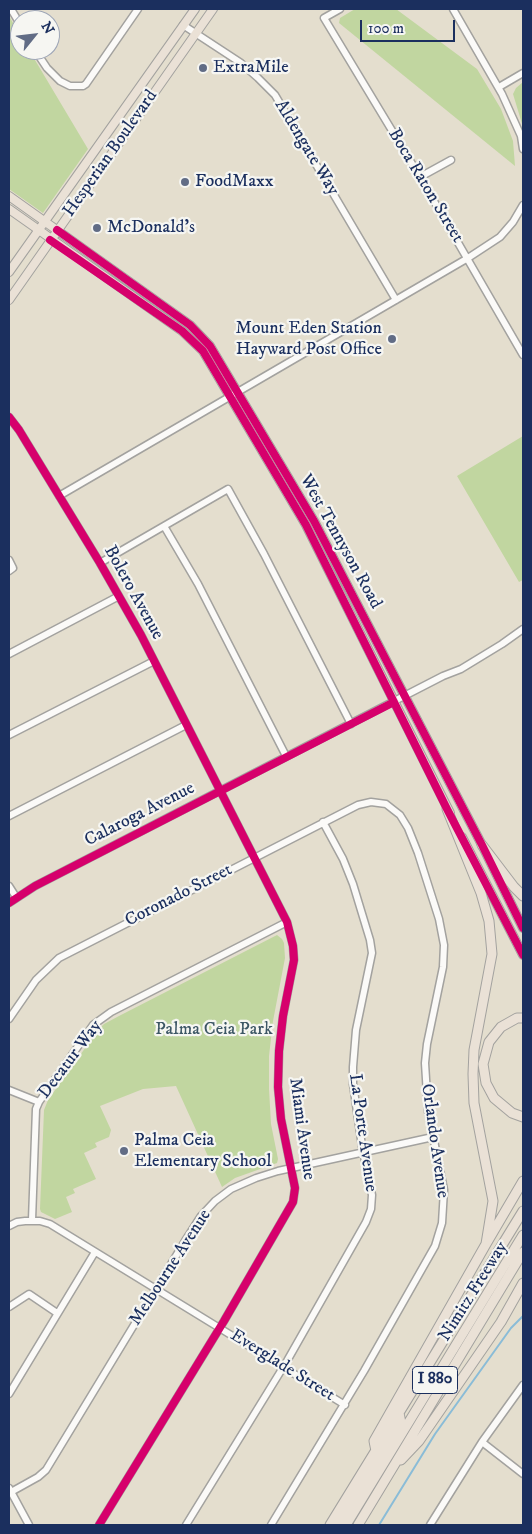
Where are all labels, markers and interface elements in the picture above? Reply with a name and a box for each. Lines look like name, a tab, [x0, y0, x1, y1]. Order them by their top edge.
north arrow	[10, 10, 60, 60]
scale bar	[362, 10, 457, 42]
text: N	[37, 19, 58, 38]
text: 100 m	[368, 19, 404, 38]
place label: ExtraMile	[213, 57, 289, 79]
marker: ExtraMile	[197, 62, 209, 74]
street label: Hesperian Boulevard	[59, 86, 163, 222]
street label: Aldengate Way	[269, 96, 343, 200]
street label: Boca Raton Street	[382, 125, 468, 247]
place label: FoodMaxx	[195, 171, 274, 193]
marker: FoodMaxx	[179, 176, 191, 188]
place label: McDonald's	[107, 217, 195, 239]
marker: McDonald's	[91, 222, 103, 234]
place label: Mount Eden Station Hayward Post Office	[236, 318, 382, 360]
marker: Mount Eden Station Hayward Post Office	[386, 333, 398, 345]
street label: West Tennyson Road	[294, 471, 386, 613]
street label: Bolero Avenue	[98, 542, 168, 644]
street label: Calaroga Avenue	[82, 778, 198, 852]
street label: Coronado Street	[122, 860, 236, 932]
street label: Decatur Way	[34, 1016, 108, 1104]
park label: Palma Ceia Park	[155, 1019, 273, 1041]
street label: La Porte Avenue	[343, 1073, 381, 1193]
street label: Miami Avenue	[283, 1077, 319, 1181]
street label: Orlando Avenue	[415, 1082, 453, 1200]
place label: Palma Ceia Elementary School	[134, 1130, 272, 1172]
marker: Palma Ceia Elementary School	[118, 1145, 130, 1157]
street label: Melbourne Avenue	[125, 1206, 217, 1330]
street label: Nimitz Freeway	[435, 1238, 513, 1346]
street label: Everglade Street	[226, 1325, 338, 1407]
road number: I 880	[412, 1366, 458, 1394]

